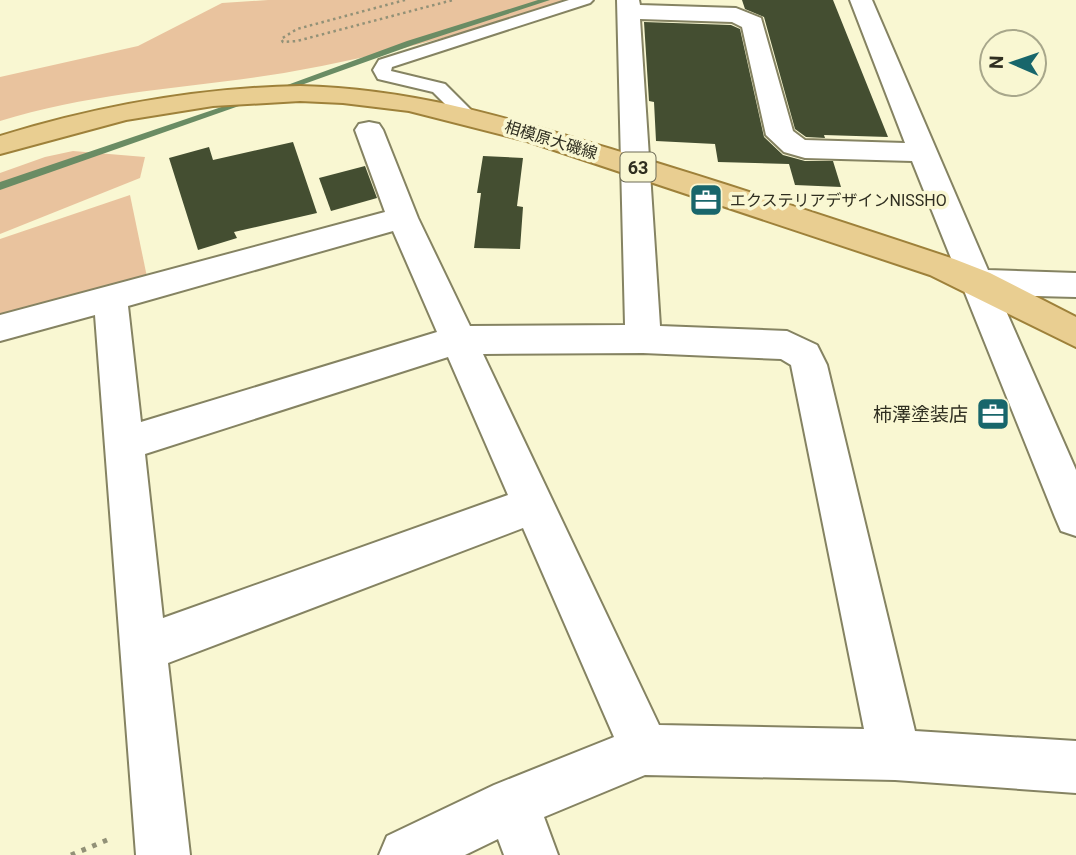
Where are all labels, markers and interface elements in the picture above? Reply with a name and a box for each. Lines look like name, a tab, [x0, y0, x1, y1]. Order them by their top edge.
north arrow	[978, 28, 1048, 98]
text: N	[985, 55, 1008, 70]
street label: 相模原大磯線	[502, 117, 600, 163]
road number: 63	[620, 152, 656, 182]
office icon: エクステリアデザインNISSHO	[687, 181, 725, 219]
place label: エクステリアデザインNISSHO	[730, 191, 947, 210]
office icon: 柿澤塗装店	[974, 395, 1012, 433]
place label: 柿澤塗装店	[873, 403, 968, 426]

